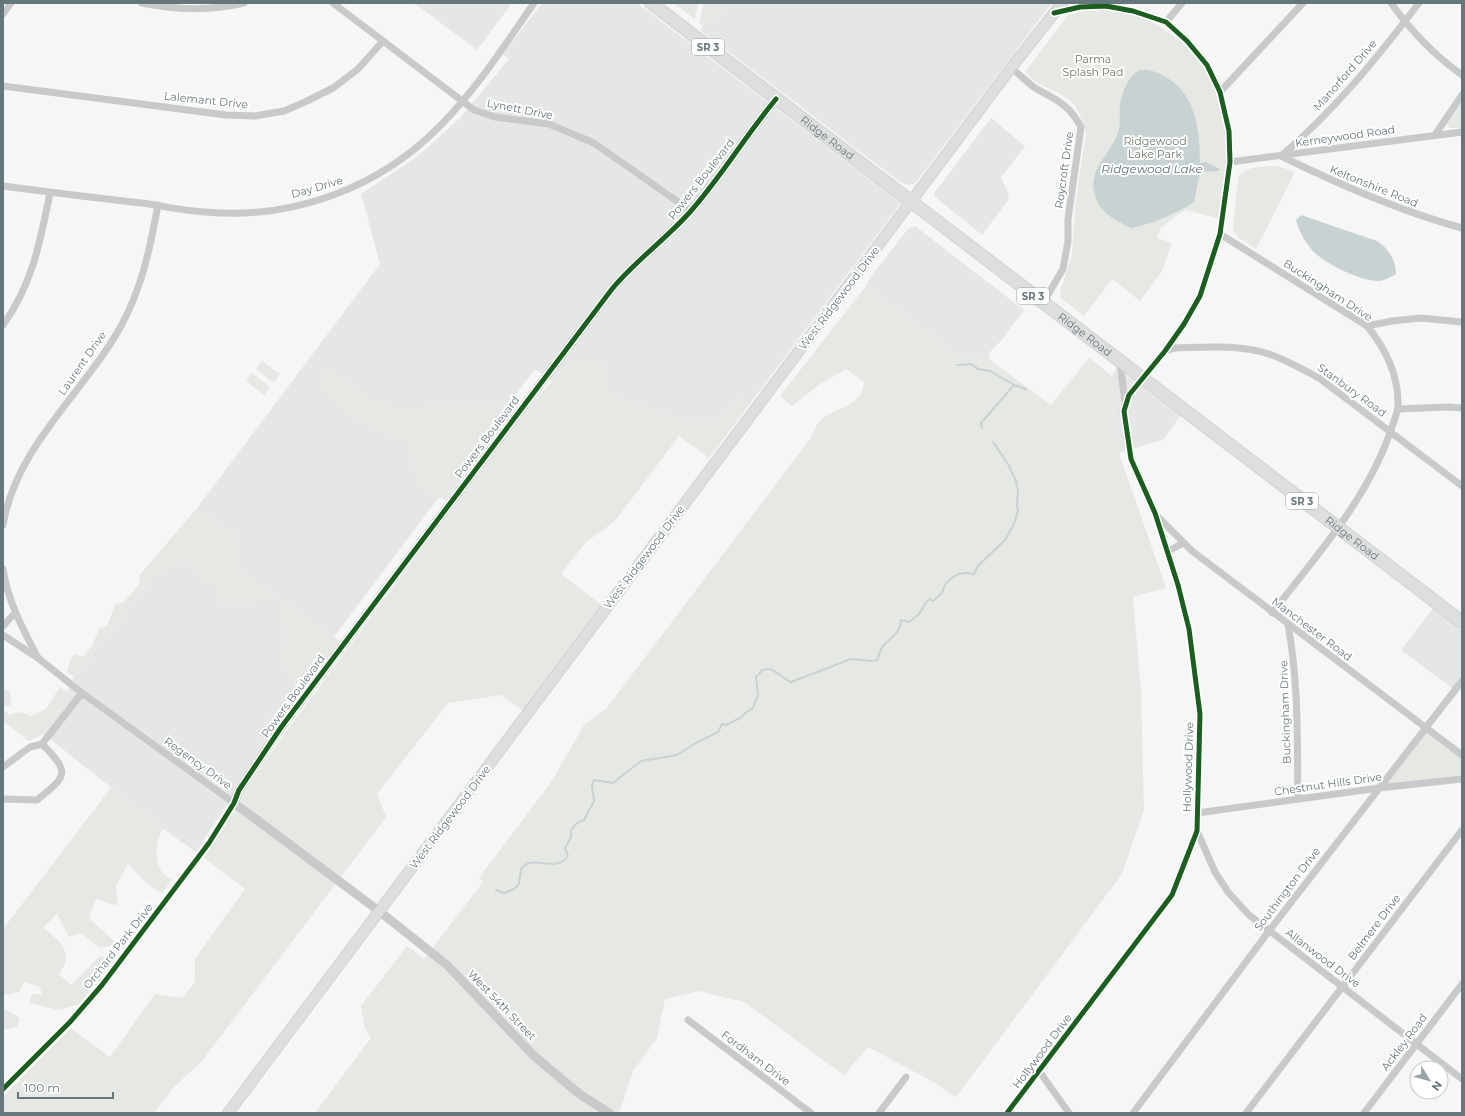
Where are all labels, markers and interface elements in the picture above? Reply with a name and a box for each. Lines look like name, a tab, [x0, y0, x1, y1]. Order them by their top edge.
street label: Manorford Drive	[1310, 36, 1380, 113]
road number: SR 3	[692, 39, 724, 55]
park label: Parma Splash Pad	[1062, 52, 1124, 79]
street label: Lalemant Drive	[163, 89, 249, 111]
street label: Lynett Drive	[486, 96, 555, 122]
street label: Ridge Road	[798, 113, 857, 163]
street label: Kerneywood Road	[1294, 122, 1396, 150]
street label: Roycroft Drive	[1052, 130, 1076, 209]
park label: Ridgewood Lake Park	[1123, 134, 1187, 161]
street label: Powers Boulevard	[665, 136, 737, 222]
water label: Ridgewood Lake	[1101, 161, 1203, 176]
street label: Keltonshire Road	[1328, 162, 1420, 210]
street label: Day Drive	[290, 173, 345, 201]
street label: West Ridgewood Drive	[796, 243, 883, 352]
street label: Buckingham Drive	[1281, 256, 1376, 324]
road number: SR 3	[1017, 288, 1049, 304]
street label: Ridge Road	[1055, 309, 1115, 359]
street label: Laurent Drive	[55, 328, 109, 398]
street label: Stanbury Road	[1315, 360, 1389, 420]
street label: Powers Boulevard	[452, 393, 522, 481]
road number: SR 3	[1286, 493, 1318, 509]
street label: West Ridgewood Drive	[601, 502, 688, 611]
street label: Ridge Road	[1322, 513, 1382, 563]
street label: Manchester Road	[1269, 594, 1355, 664]
street label: Powers Boulevard	[258, 652, 328, 740]
street label: Buckingham Drive	[1276, 660, 1294, 764]
street label: Hollywood Drive	[1179, 721, 1197, 812]
street label: Regency Drive	[162, 734, 235, 792]
street label: West Ridgewood Drive	[407, 762, 494, 871]
street label: Chestnut Hills Drive	[1273, 769, 1383, 799]
street label: Southington Drive	[1251, 844, 1323, 934]
street label: Belmere Drive	[1345, 891, 1404, 963]
street label: Orchard Park Drive	[80, 900, 156, 992]
street label: Allanwood Drive	[1283, 925, 1363, 991]
street label: West 54th Street	[465, 967, 540, 1044]
street label: Hollywood Drive	[1009, 1011, 1075, 1091]
street label: Ackley Road	[1378, 1011, 1430, 1073]
street label: Fordham Drive	[719, 1028, 794, 1089]
north arrow	[1409, 1060, 1449, 1100]
scale bar	[18, 1074, 113, 1100]
text: N	[1429, 1078, 1445, 1094]
text: 100 m	[24, 1080, 60, 1095]

